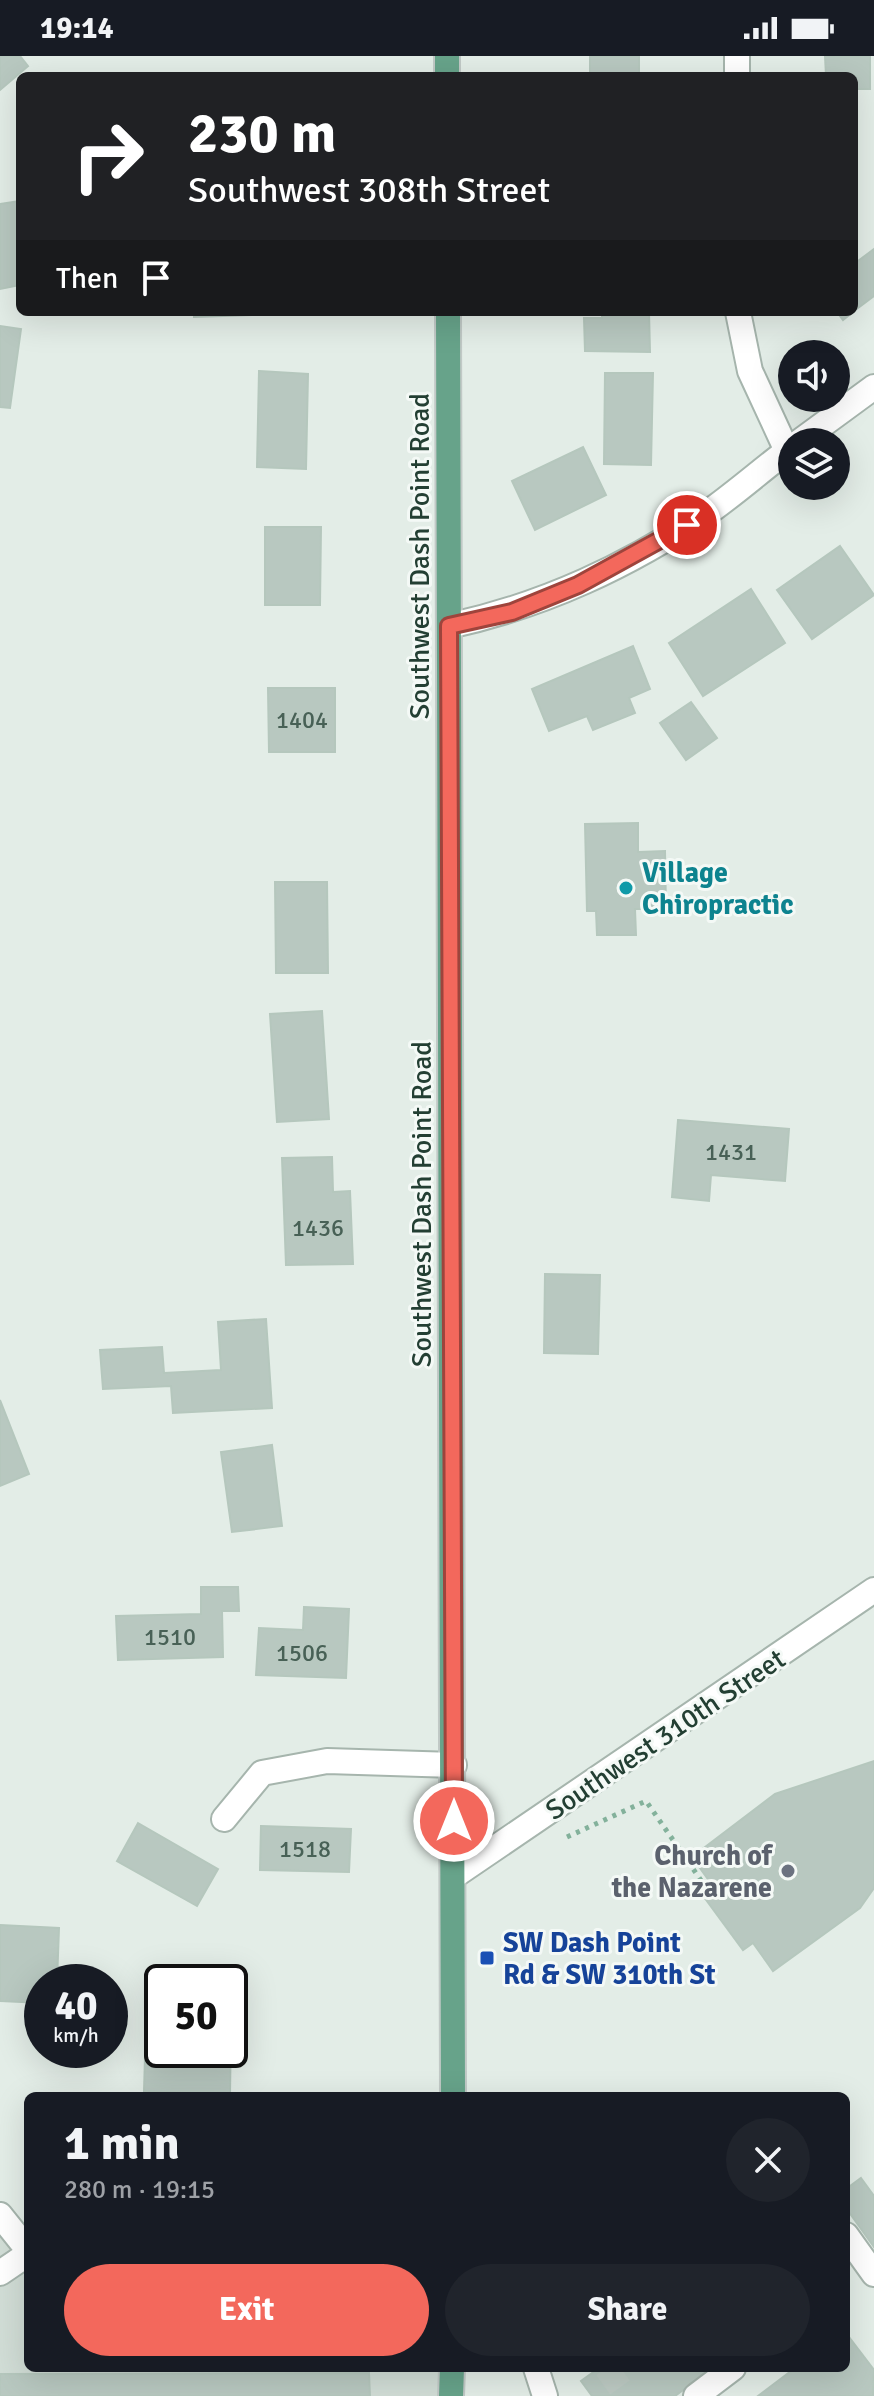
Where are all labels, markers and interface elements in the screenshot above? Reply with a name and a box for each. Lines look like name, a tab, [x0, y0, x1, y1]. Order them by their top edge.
text: 19:14	[40, 10, 114, 47]
text: 230 m	[188, 99, 336, 168]
icon: right	[56, 104, 160, 208]
text: Southwest 308th Street	[188, 168, 550, 213]
icon: arrive	[134, 256, 178, 300]
text: Then	[56, 260, 118, 297]
map controls	[778, 340, 850, 500]
button: sound	[778, 340, 850, 412]
street label: Southwest Dash Point Road	[403, 393, 437, 719]
button: layers	[778, 428, 850, 500]
pin	[653, 491, 721, 559]
icon: arrive	[665, 503, 709, 547]
house number: 1404	[276, 705, 328, 735]
place label: Village Chiropractic	[642, 856, 794, 922]
marker: Village Chiropractic	[617, 879, 635, 897]
street label: Southwest Dash Point Road	[405, 1041, 439, 1367]
house number: 1431	[705, 1137, 757, 1167]
house number: 1436	[292, 1213, 344, 1243]
house number: 1510	[144, 1622, 196, 1652]
house number: 1506	[276, 1638, 328, 1668]
street label: Southwest 310th Street	[539, 1642, 792, 1828]
position arrow	[412, 1779, 496, 1863]
house number: 1518	[279, 1834, 331, 1864]
place label: Church of the Nazarene	[611, 1839, 774, 1905]
marker: Church of the Nazarene	[779, 1862, 797, 1880]
place label: SW Dash Point Rd & SW 310th St	[503, 1926, 716, 1992]
marker: SW Dash Point Rd & SW 310th St	[478, 1949, 496, 1967]
speed limit sign: 50	[144, 1964, 248, 2068]
text: 40	[54, 1981, 98, 2031]
text: km/h	[53, 2023, 99, 2048]
text: 1 min	[64, 2114, 180, 2173]
button: close	[726, 2118, 810, 2202]
text: 280 m · 19:15	[64, 2174, 215, 2206]
button: Exit	[64, 2264, 429, 2356]
button: Share	[445, 2264, 810, 2356]

